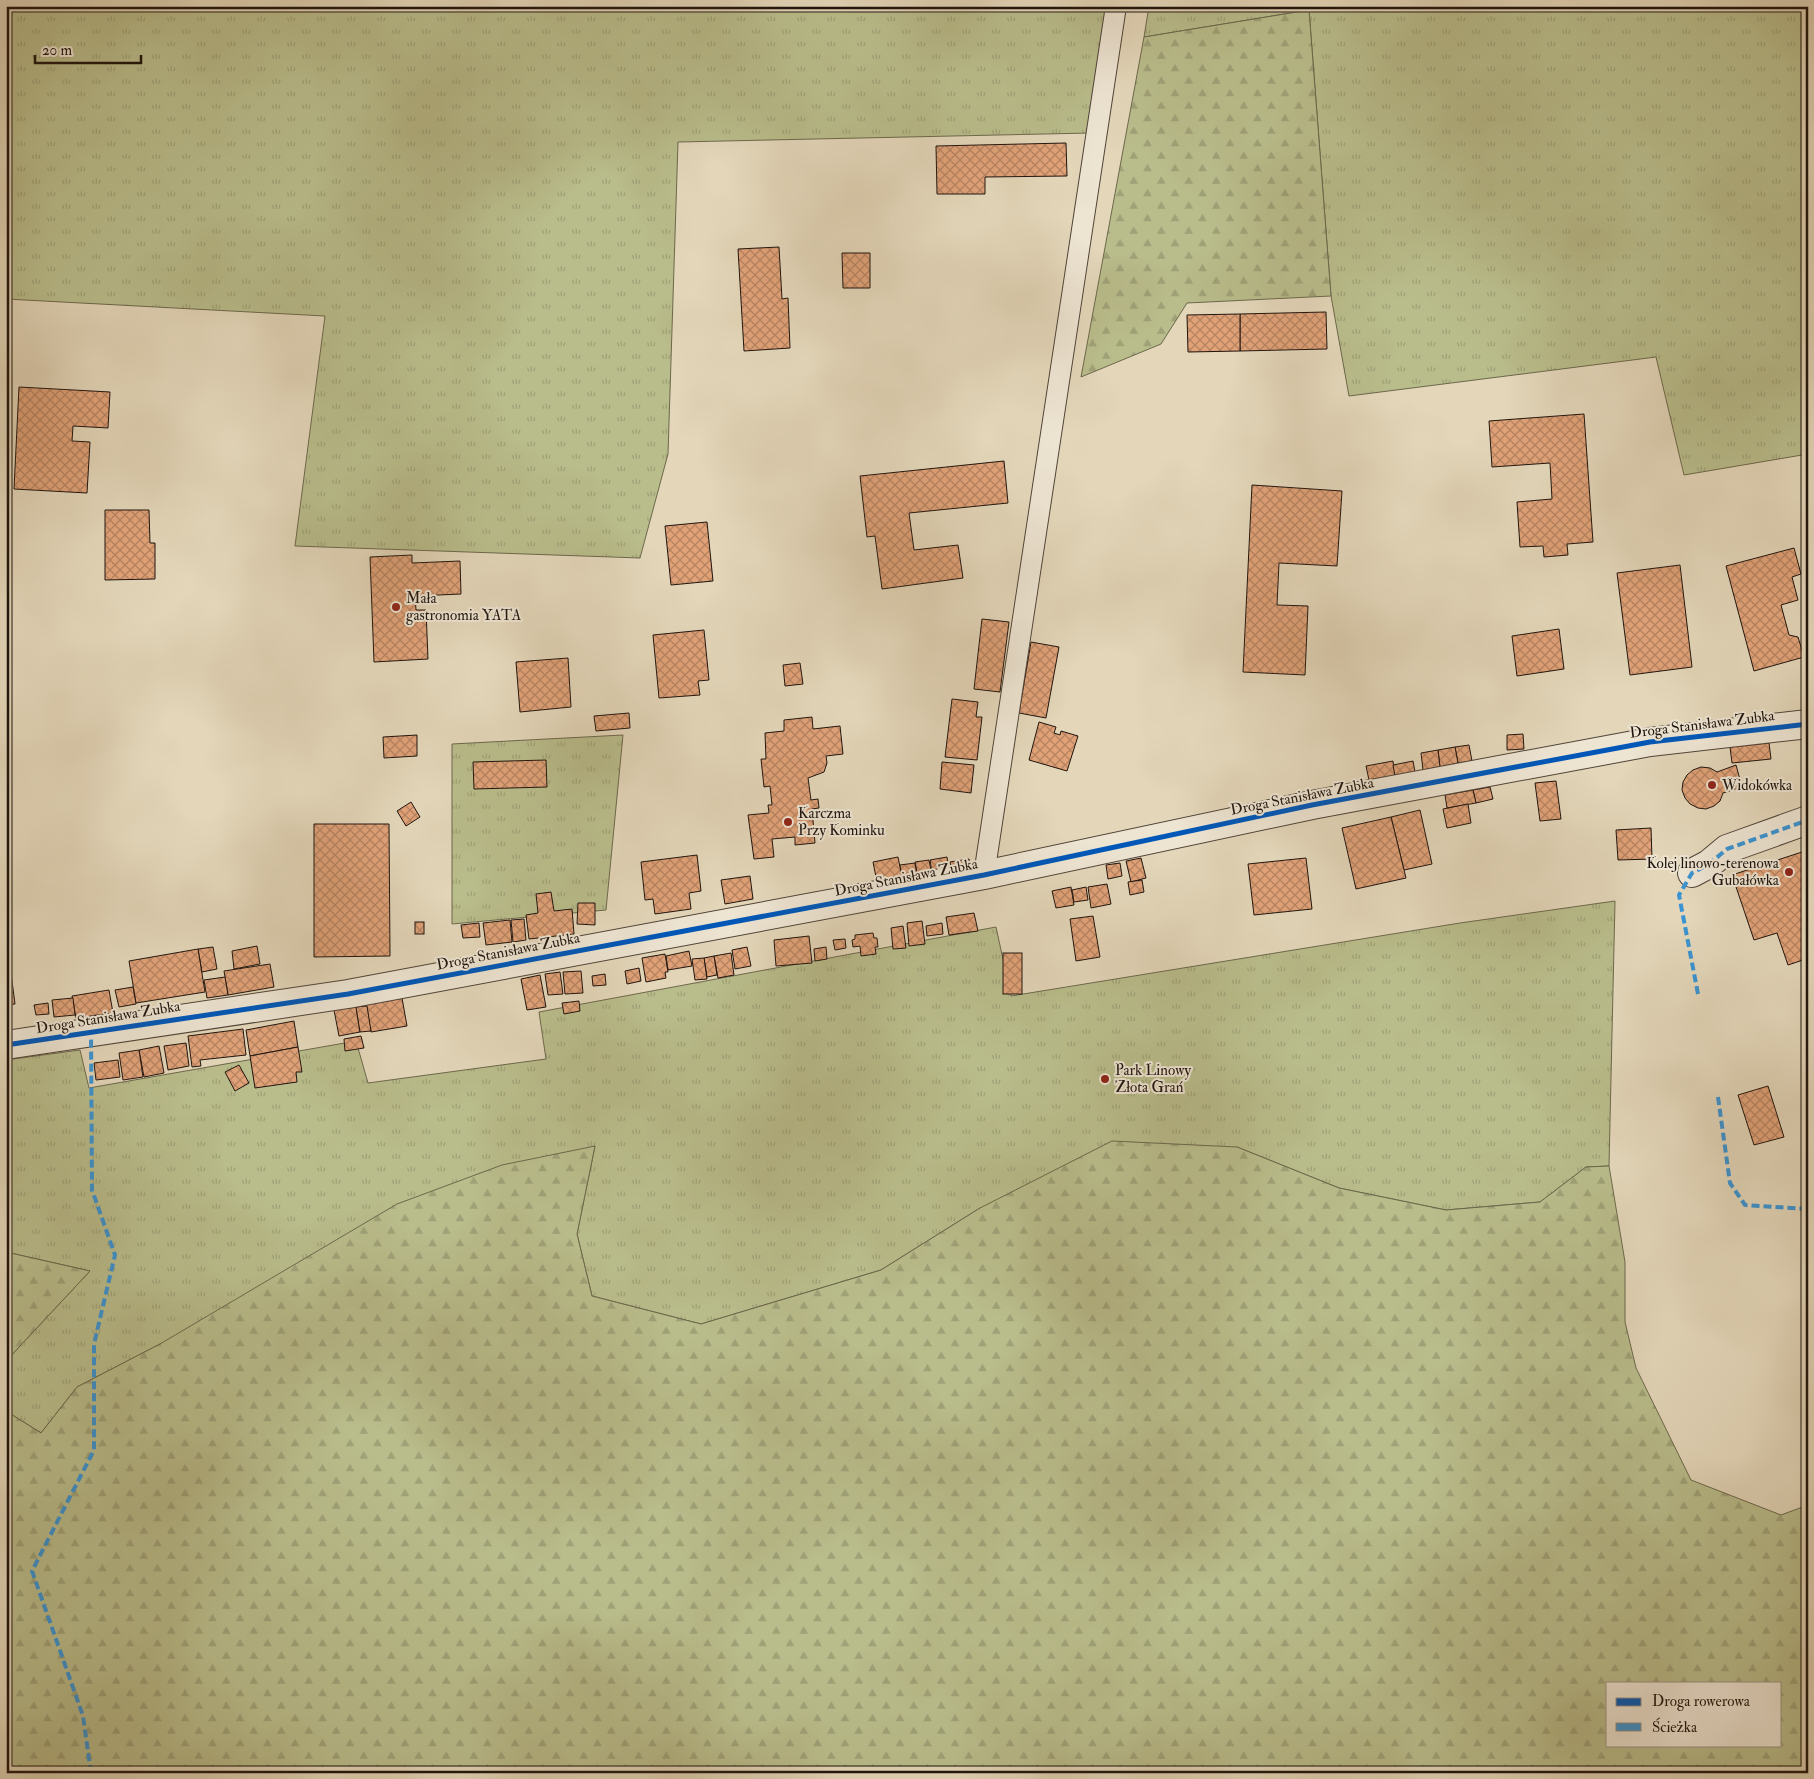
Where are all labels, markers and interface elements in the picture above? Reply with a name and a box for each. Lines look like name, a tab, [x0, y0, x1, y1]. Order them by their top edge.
scale bar	[35, 32, 141, 64]
text: 20 m	[42, 41, 72, 60]
place label: Mała gastronomia YATA	[406, 589, 522, 625]
marker: Mała gastronomia YATA	[390, 601, 402, 613]
street label: Droga Stanisława Zubka	[1629, 706, 1776, 743]
street label: Droga Stanisława Zubka	[1229, 773, 1376, 820]
place label: Widokówka	[1721, 776, 1793, 795]
marker: Widokówka	[1706, 779, 1718, 791]
place label: Karczma Przy Kominku	[798, 804, 885, 840]
marker: Karczma Przy Kominku	[782, 816, 794, 828]
street label: Droga Stanisława Zubka	[833, 854, 980, 901]
place label: Kolej linowo-terenowa Gubałówka	[1646, 854, 1780, 890]
marker: Kolej linowo-terenowa Gubałówka	[1783, 866, 1795, 878]
street label: Droga Stanisława Zubka	[435, 928, 582, 975]
street label: Droga Stanisława Zubka	[35, 997, 182, 1038]
place label: Park Linowy Złota Grań	[1115, 1061, 1191, 1097]
marker: Park Linowy Złota Grań	[1099, 1073, 1111, 1085]
legend	[1606, 1682, 1782, 1746]
text: Droga rowerowa	[1652, 1692, 1751, 1711]
text: Ścieżka	[1652, 1717, 1698, 1737]

